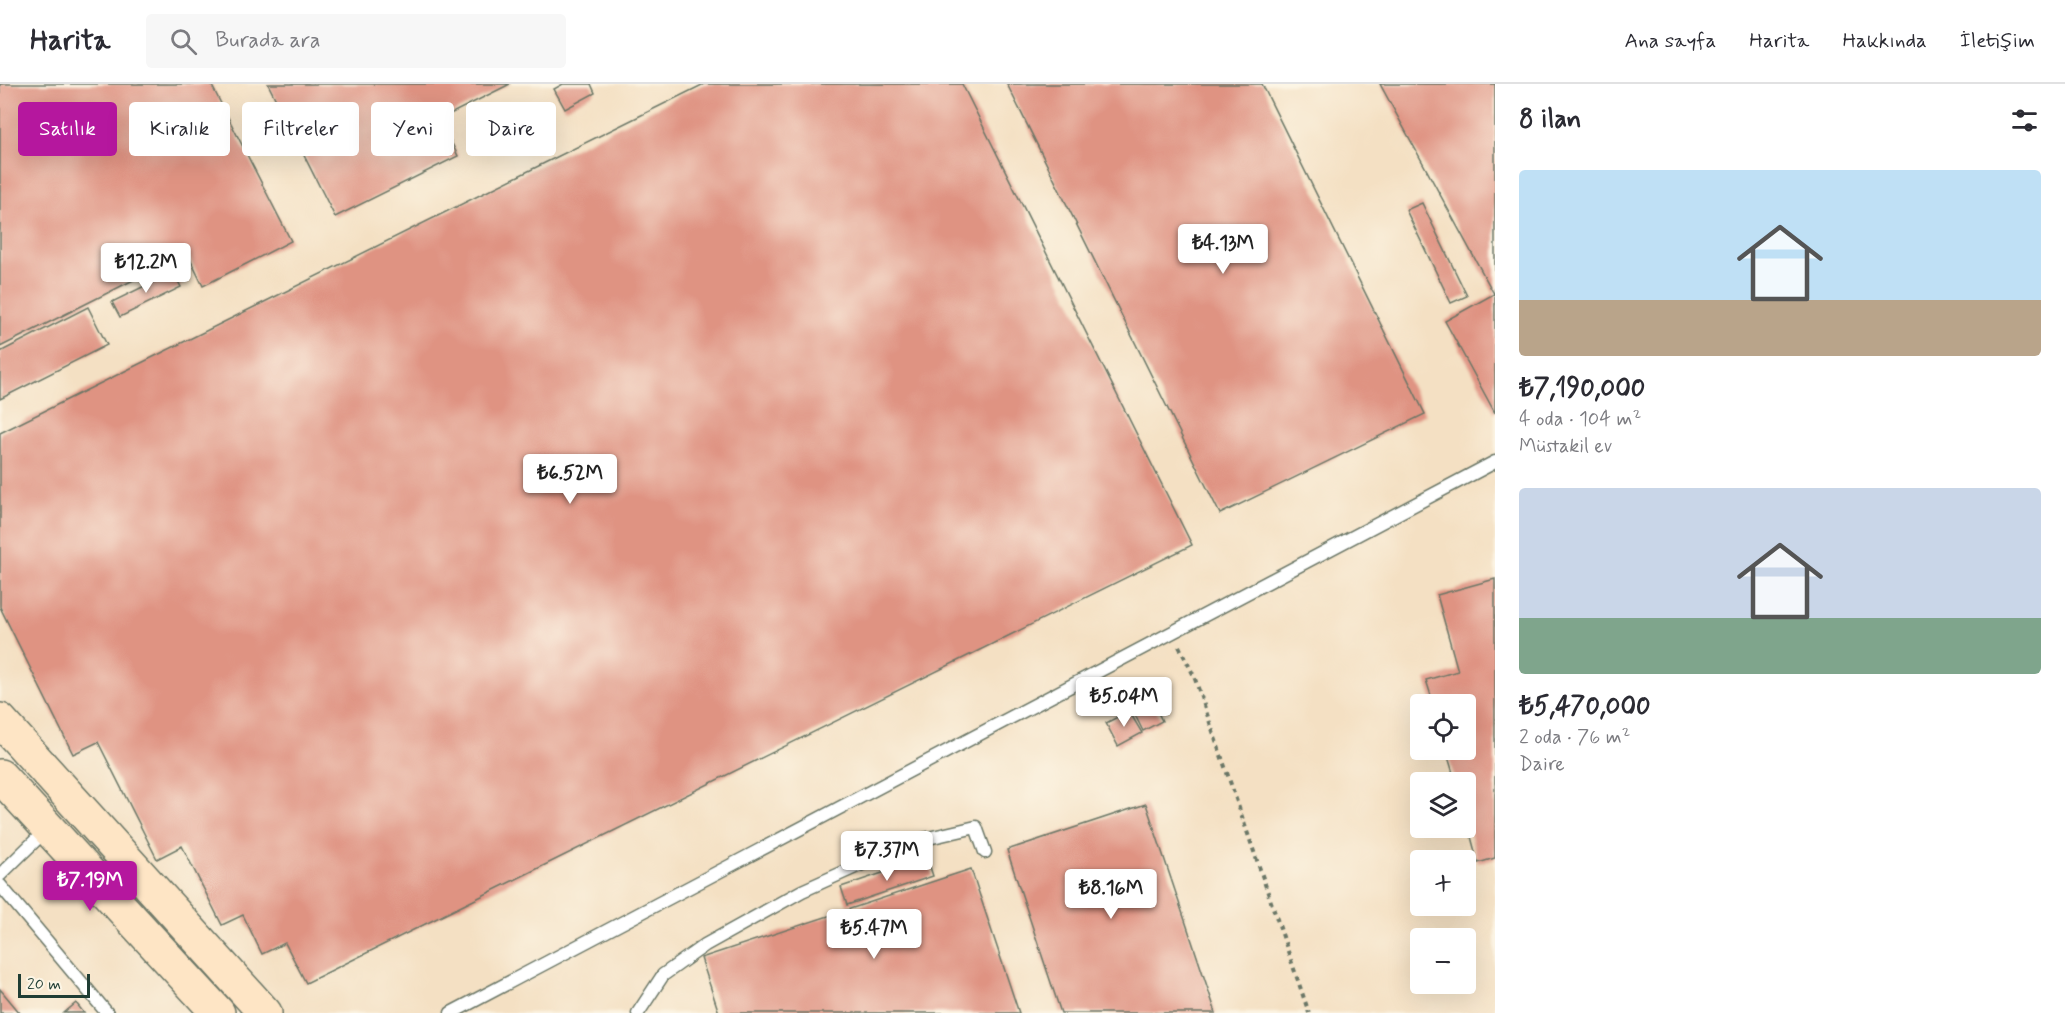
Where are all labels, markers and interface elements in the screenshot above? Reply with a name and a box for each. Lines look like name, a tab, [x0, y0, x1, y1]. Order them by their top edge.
search box	[146, 14, 566, 68]
text: Harita	[30, 23, 110, 60]
icon: search	[167, 25, 200, 58]
text: Burada ara	[215, 27, 320, 55]
text: Ana sayfa	[1624, 27, 1716, 55]
text: Harita	[1749, 27, 1809, 55]
text: Hakkında	[1842, 27, 1927, 55]
text: İletişim	[1960, 27, 2035, 55]
chip: Satılık	[18, 102, 117, 156]
chip: Kiralık	[129, 102, 230, 156]
chip: Filtreler	[242, 102, 359, 156]
chip: Yeni	[371, 102, 454, 156]
chip: Daire	[466, 102, 556, 156]
text: 8 ilan	[1519, 103, 1581, 137]
icon: filters	[2008, 104, 2041, 137]
icon: home	[1726, 209, 1834, 317]
pin: ₺4.13M	[1174, 224, 1272, 275]
text: ₺4.13M	[1192, 230, 1254, 257]
pin: ₺12.2M	[97, 243, 195, 294]
text: ₺12.2M	[115, 249, 177, 276]
text: ₺7,190,000	[1519, 372, 1645, 406]
text: 4 oda · 104 m²	[1519, 406, 1641, 433]
text: Müstakil ev	[1519, 433, 1612, 460]
pin: ₺6.52M	[521, 454, 619, 505]
text: ₺6.52M	[537, 460, 603, 487]
icon: home	[1726, 527, 1834, 635]
pin: ₺5.04M	[1075, 677, 1173, 728]
text: ₺5.04M	[1090, 683, 1158, 710]
text: ₺5,470,000	[1519, 690, 1651, 724]
map controls	[1410, 694, 1476, 994]
button: locate	[1410, 694, 1476, 760]
text: 2 oda · 76 m²	[1519, 724, 1630, 751]
text: Daire	[1519, 751, 1565, 778]
button: layers	[1410, 772, 1476, 838]
pin: ₺7.37M	[838, 831, 936, 882]
text: ₺7.37M	[855, 837, 919, 864]
button: +	[1410, 850, 1476, 916]
pin: ₺7.19M	[41, 861, 139, 912]
text: ₺7.19M	[57, 867, 123, 894]
pin: ₺8.16M	[1062, 869, 1160, 920]
text: ₺8.16M	[1079, 875, 1143, 902]
pin: ₺5.47M	[825, 909, 923, 960]
text: ₺5.47M	[841, 915, 907, 942]
button: −	[1410, 928, 1476, 994]
scale bar	[18, 971, 90, 998]
text: 20 m	[27, 974, 61, 995]

